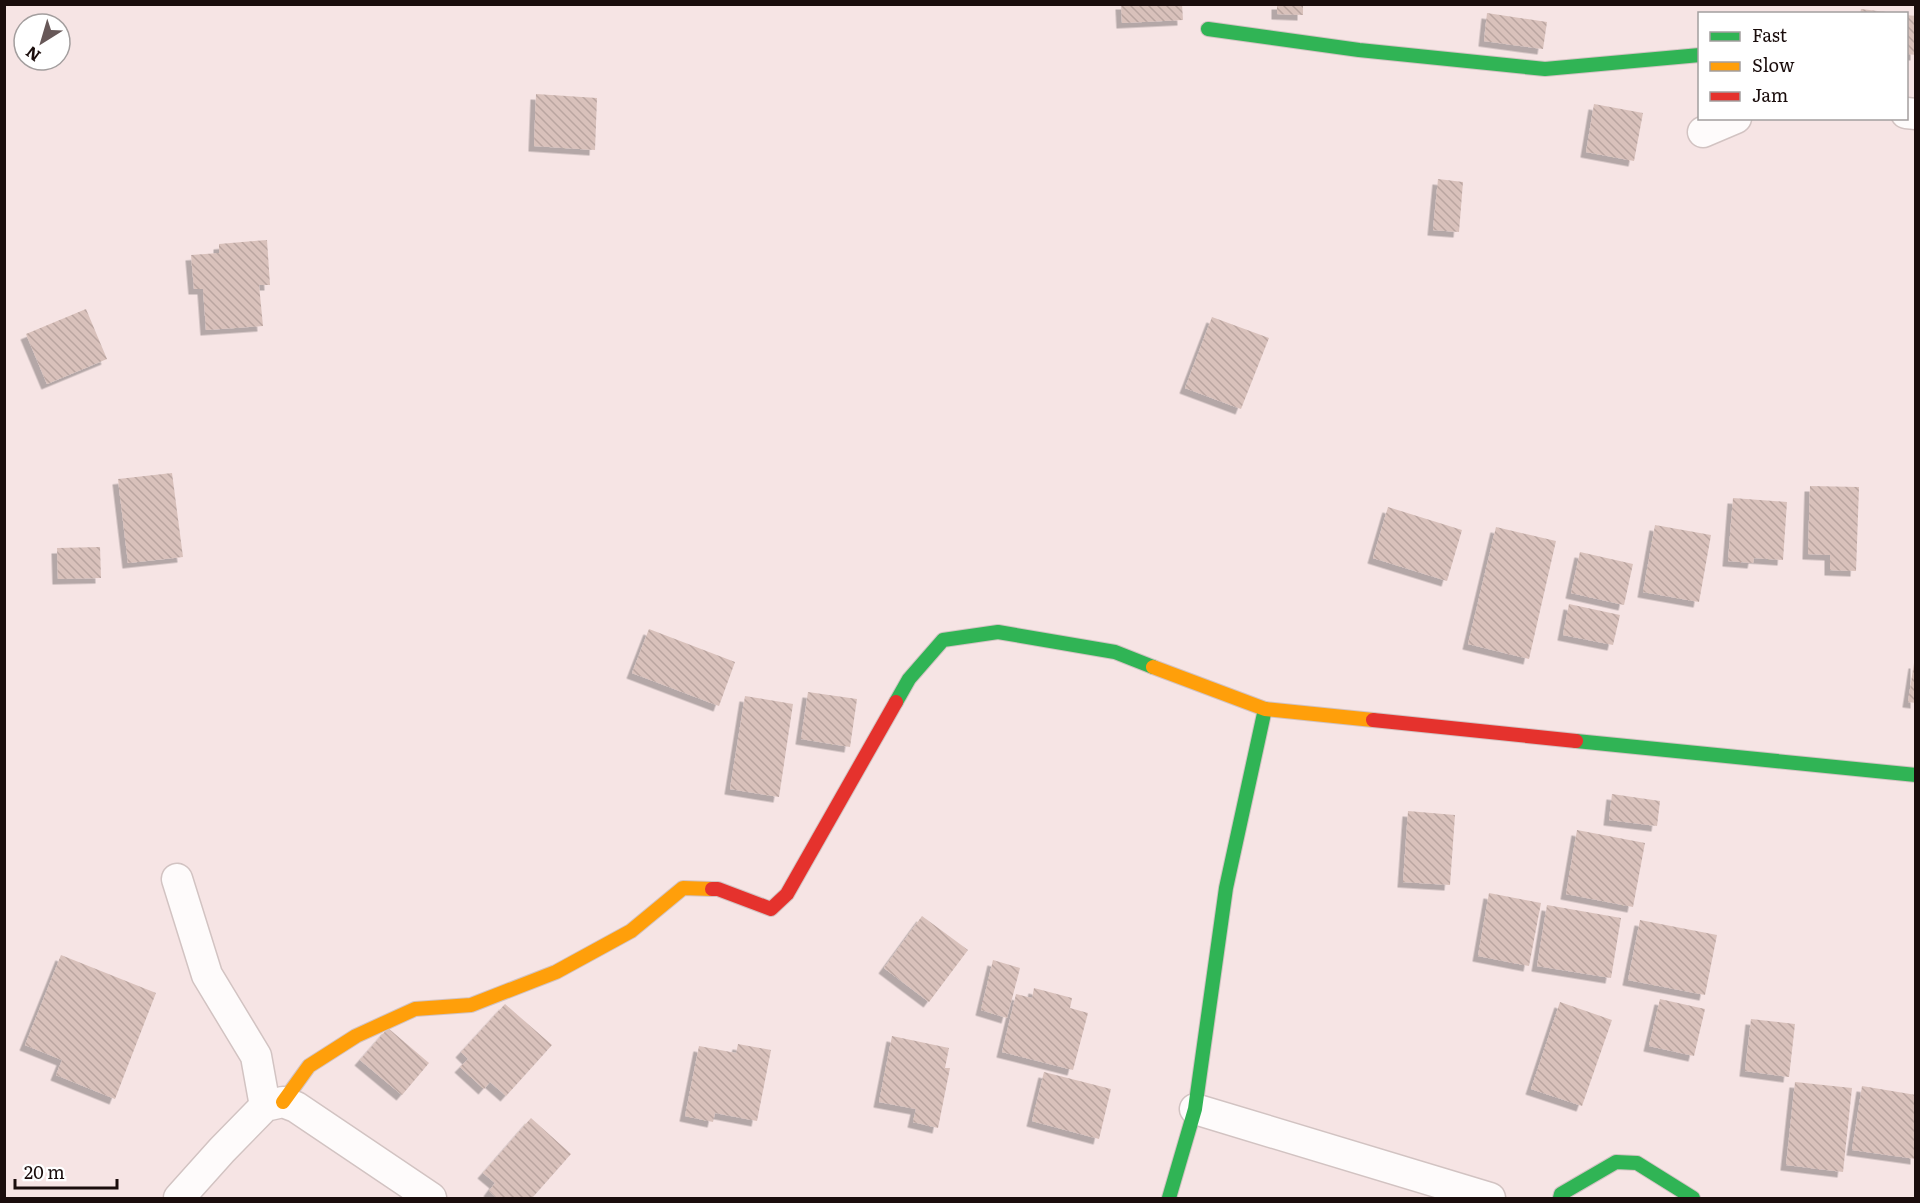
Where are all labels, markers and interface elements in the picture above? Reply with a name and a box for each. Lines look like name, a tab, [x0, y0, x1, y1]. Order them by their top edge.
north arrow	[12, 12, 72, 72]
legend	[1698, 12, 1908, 120]
text: Fast	[1752, 21, 1788, 48]
text: N	[20, 41, 45, 68]
text: Slow	[1752, 51, 1795, 78]
text: Jam	[1752, 81, 1788, 108]
scale bar	[15, 1152, 117, 1190]
text: 20 m	[24, 1158, 65, 1185]

